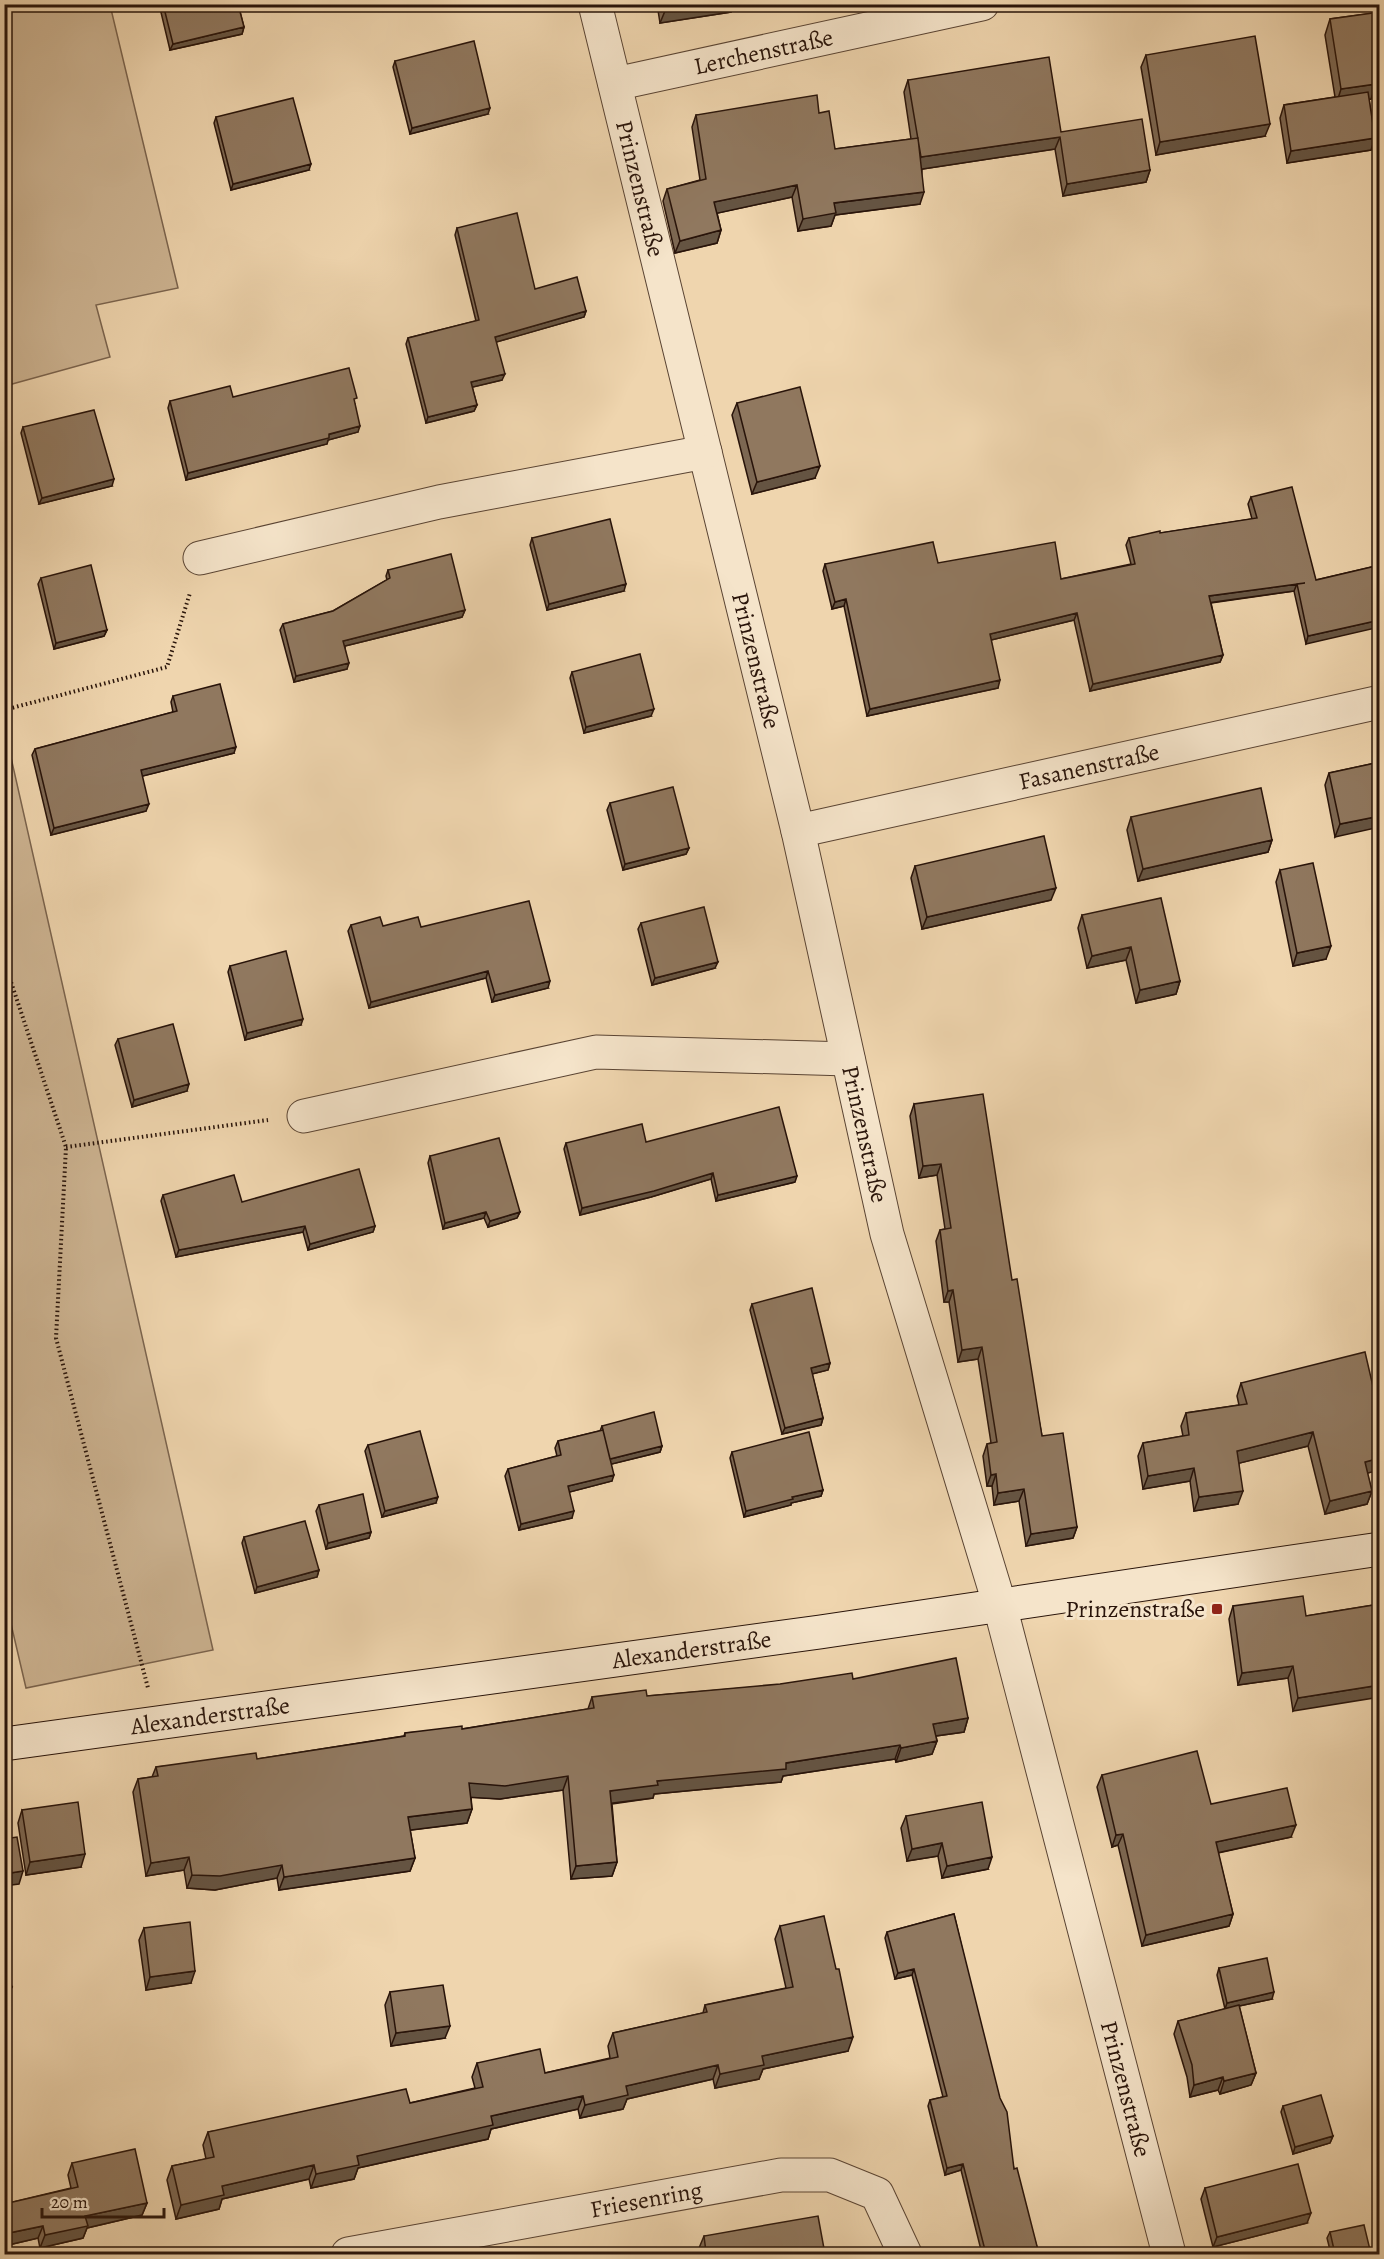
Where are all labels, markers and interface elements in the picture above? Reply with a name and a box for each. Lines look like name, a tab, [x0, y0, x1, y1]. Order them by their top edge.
street label: Lerchenstraße	[691, 21, 836, 82]
street label: Prinzenstraße	[608, 117, 672, 260]
street label: Prinzenstraße	[724, 589, 788, 732]
street label: Fasanenstraße	[1016, 735, 1162, 798]
street label: Prinzenstraße	[834, 1062, 896, 1206]
place label: Prinzenstraße	[1065, 1593, 1205, 1625]
marker: Prinzenstraße	[1210, 1602, 1224, 1616]
street label: Alexanderstraße	[609, 1623, 773, 1677]
street label: Alexanderstraße	[127, 1689, 292, 1743]
street label: Prinzenstraße	[1093, 2017, 1159, 2160]
street label: Friesenring	[587, 2174, 705, 2226]
scale bar	[42, 2181, 164, 2219]
text: 20 m	[51, 2190, 88, 2214]

